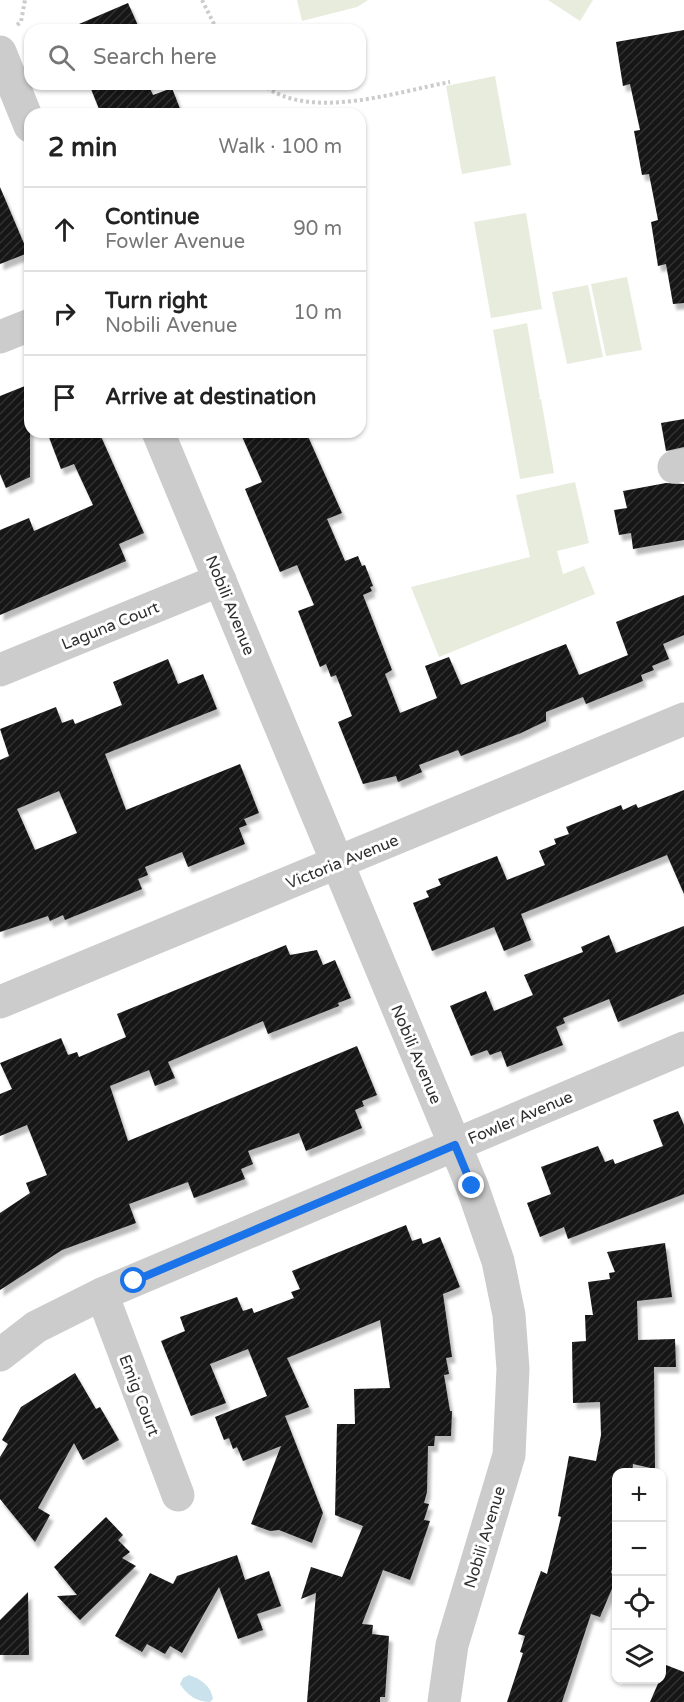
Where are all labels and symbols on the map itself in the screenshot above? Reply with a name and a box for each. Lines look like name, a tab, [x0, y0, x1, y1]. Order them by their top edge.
street label: Nobili Avenue	[201, 553, 259, 658]
street label: Laguna Court	[59, 597, 162, 655]
street label: Victoria Avenue	[283, 830, 402, 894]
street label: Nobili Avenue	[386, 1002, 446, 1107]
street label: Fowler Avenue	[465, 1087, 576, 1149]
route end	[458, 1172, 484, 1198]
route start	[120, 1267, 146, 1293]
street label: Emig Court	[114, 1352, 164, 1439]
street label: Nobili Avenue	[460, 1484, 510, 1591]

